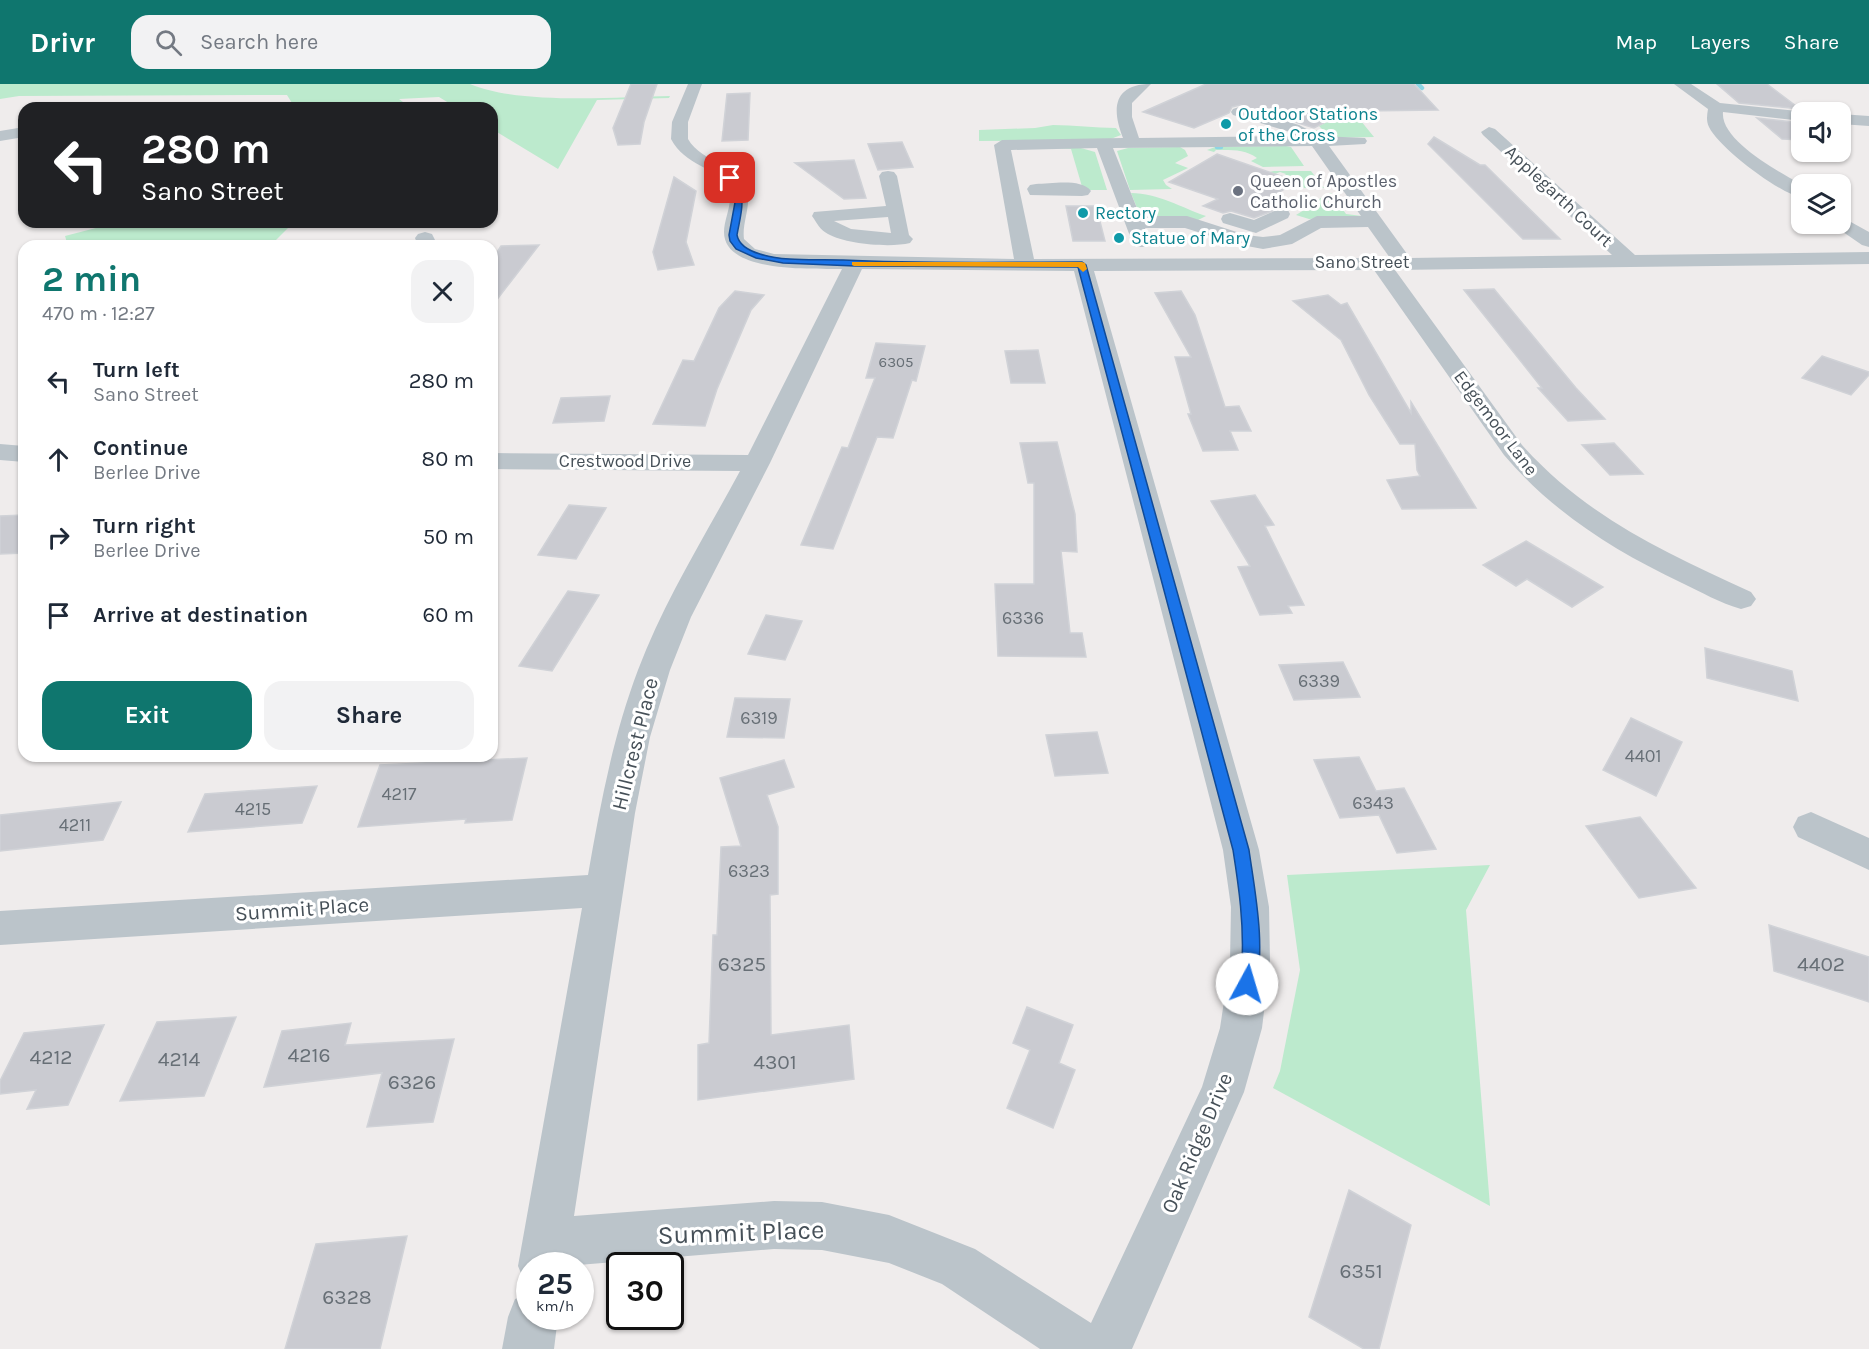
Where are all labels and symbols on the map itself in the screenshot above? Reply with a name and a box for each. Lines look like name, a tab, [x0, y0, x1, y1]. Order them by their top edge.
place label: Outdoor Stations of the Cross	[1238, 103, 1378, 146]
marker: Outdoor Stations of the Cross	[1219, 117, 1233, 131]
street label: Applegarth Court	[1501, 140, 1618, 252]
pin	[704, 152, 755, 203]
place label: Queen of Apostles Catholic Church	[1250, 170, 1397, 213]
marker: Queen of Apostles Catholic Church	[1231, 184, 1245, 198]
place label: Rectory	[1095, 202, 1157, 224]
marker: Rectory	[1076, 206, 1090, 220]
place label: Statue of Mary	[1131, 227, 1251, 249]
marker: Statue of Mary	[1112, 231, 1126, 245]
street label: Sano Street	[1314, 251, 1410, 273]
house number: 6305	[879, 353, 913, 371]
street label: Edgemoor Lane	[1449, 366, 1543, 480]
street label: Crestwood Drive	[559, 450, 691, 472]
house number: 6336	[1002, 607, 1044, 629]
house number: 6339	[1298, 670, 1340, 692]
street label: Hillcrest Place	[607, 675, 663, 813]
house number: 6319	[740, 707, 778, 729]
house number: 4401	[1625, 745, 1661, 767]
house number: 4217	[382, 783, 417, 805]
house number: 6343	[1352, 792, 1394, 814]
house number: 4215	[235, 798, 271, 820]
house number: 4211	[59, 814, 91, 836]
house number: 6323	[728, 860, 770, 882]
street label: Summit Place	[234, 892, 370, 926]
house number: 6325	[718, 952, 766, 976]
position arrow	[1215, 952, 1279, 1016]
house number: 4402	[1797, 952, 1845, 976]
house number: 4216	[288, 1043, 330, 1067]
house number: 4212	[29, 1045, 73, 1069]
house number: 4214	[158, 1047, 201, 1071]
house number: 4301	[753, 1050, 797, 1074]
street label: Oak Ridge Drive	[1157, 1069, 1237, 1217]
house number: 6326	[388, 1070, 436, 1094]
street label: Summit Place	[657, 1214, 825, 1251]
speed limit sign: 30	[606, 1252, 684, 1330]
house number: 6351	[1339, 1259, 1383, 1283]
house number: 6328	[322, 1285, 372, 1309]

